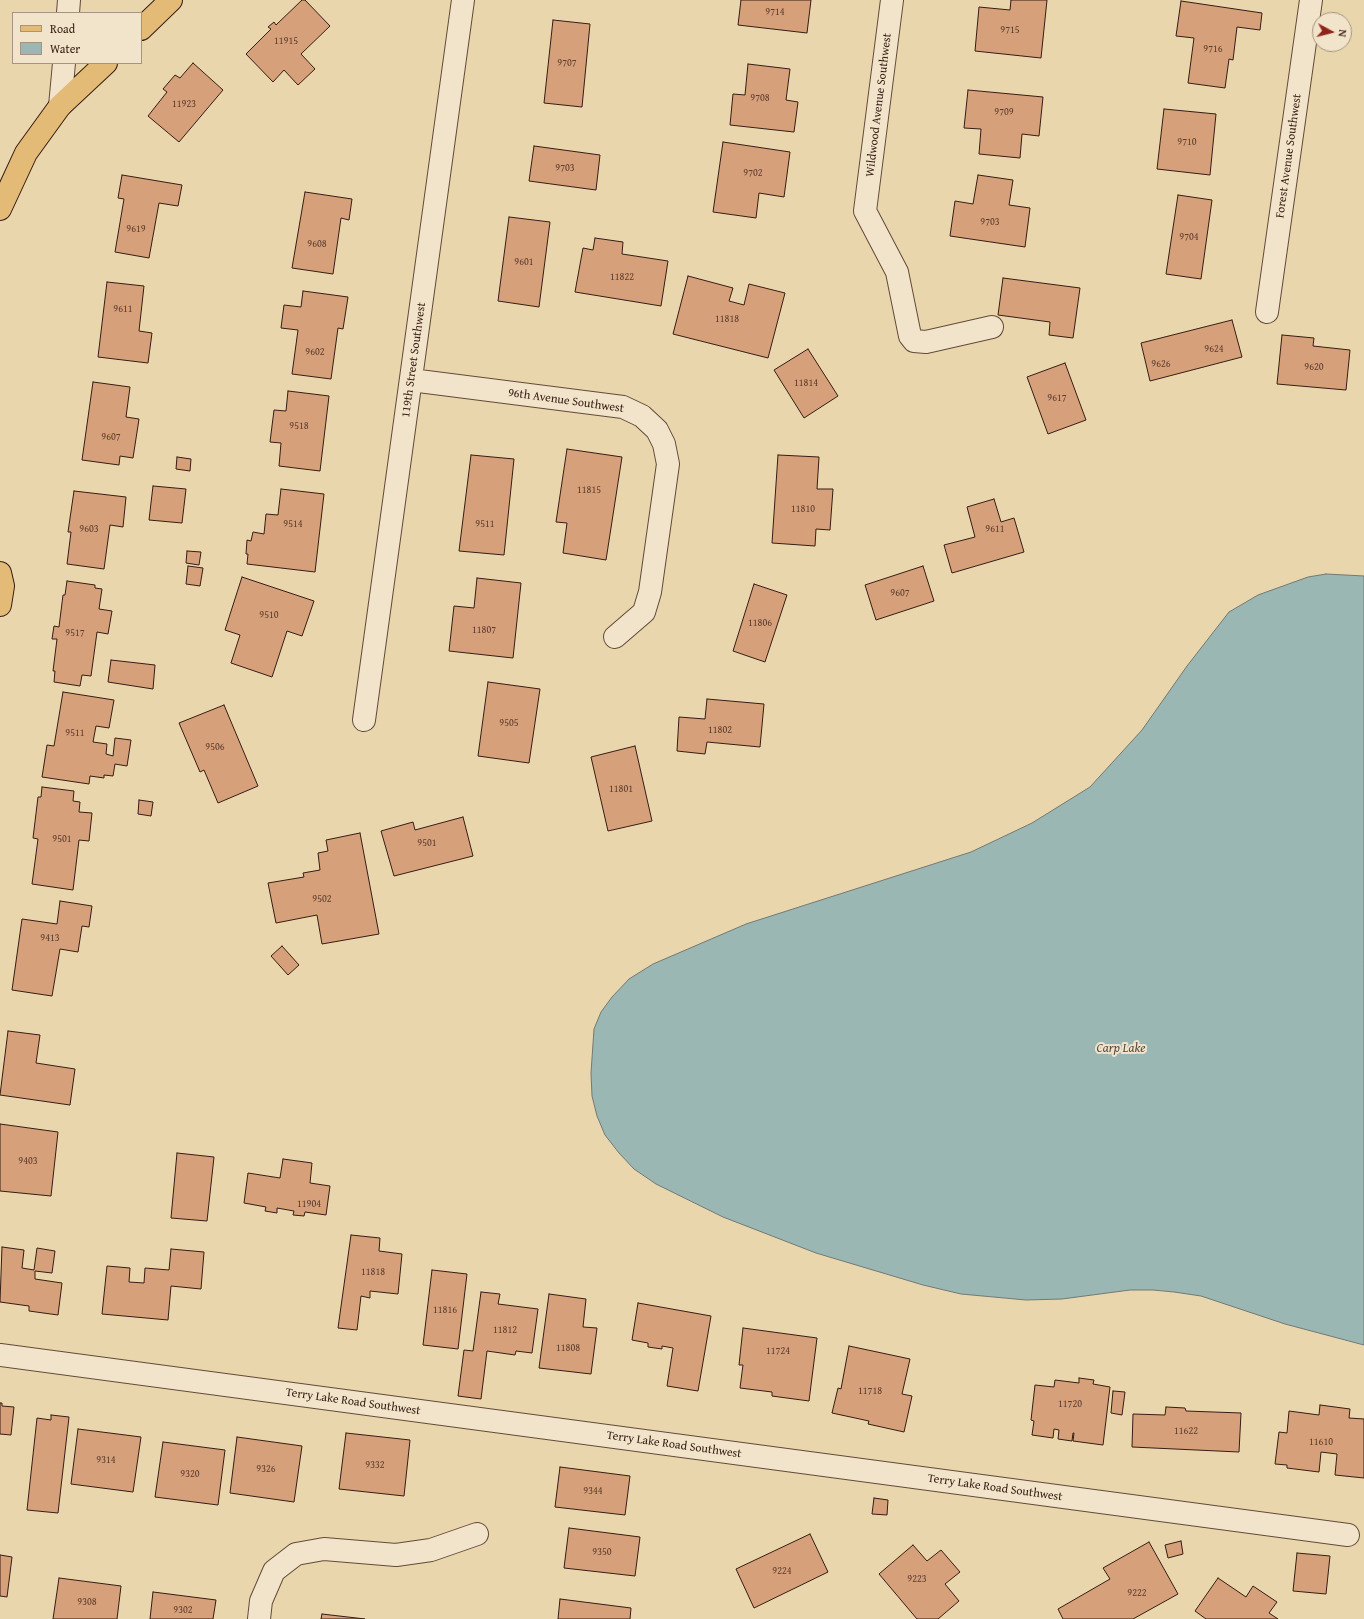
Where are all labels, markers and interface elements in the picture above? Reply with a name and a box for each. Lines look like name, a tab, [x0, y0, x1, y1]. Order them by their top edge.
house number: 9714	[765, 6, 785, 18]
legend	[12, 12, 142, 64]
north arrow	[1312, 12, 1352, 52]
text: Road	[50, 20, 75, 37]
house number: 9715	[1000, 24, 1020, 36]
text: N	[1335, 29, 1351, 38]
street label: Wildwood Avenue Southwest	[863, 32, 895, 178]
house number: 11915	[274, 35, 298, 47]
text: Water	[50, 40, 80, 57]
house number: 9716	[1203, 43, 1223, 55]
house number: 9707	[557, 57, 577, 69]
house number: 9708	[750, 92, 770, 104]
street label: Forest Avenue Southwest	[1273, 93, 1305, 219]
house number: 11923	[172, 98, 196, 110]
house number: 9709	[994, 106, 1014, 118]
house number: 9710	[1177, 136, 1197, 148]
house number: 9703	[555, 162, 575, 174]
house number: 9702	[743, 167, 763, 179]
house number: 9703	[980, 216, 1000, 228]
house number: 9619	[126, 223, 146, 235]
house number: 9704	[1179, 231, 1199, 243]
house number: 9608	[307, 238, 327, 250]
house number: 9601	[514, 256, 534, 268]
house number: 11822	[610, 271, 634, 283]
street label: 119th Street Southwest	[399, 301, 429, 419]
house number: 9611	[113, 303, 133, 315]
house number: 11818	[715, 313, 739, 325]
house number: 9624	[1204, 343, 1224, 355]
house number: 9602	[305, 346, 325, 358]
house number: 9626	[1151, 358, 1171, 370]
house number: 9620	[1304, 361, 1324, 373]
house number: 11814	[794, 377, 818, 389]
street label: 96th Avenue Southwest	[507, 386, 625, 416]
house number: 9617	[1047, 392, 1067, 404]
house number: 9518	[289, 420, 309, 432]
house number: 9607	[101, 431, 121, 443]
house number: 11815	[577, 484, 601, 496]
house number: 11810	[791, 503, 815, 515]
house number: 9514	[283, 518, 303, 530]
house number: 9511	[475, 518, 495, 530]
house number: 9603	[79, 523, 99, 535]
house number: 9611	[985, 523, 1005, 535]
house number: 9607	[890, 587, 910, 599]
house number: 9510	[259, 609, 279, 621]
house number: 11806	[748, 617, 772, 629]
house number: 11807	[472, 624, 496, 636]
house number: 9517	[65, 627, 85, 639]
house number: 9505	[499, 717, 519, 729]
house number: 11802	[708, 724, 732, 736]
house number: 9511	[65, 727, 85, 739]
house number: 9506	[205, 741, 225, 753]
house number: 11801	[609, 783, 633, 795]
house number: 9501	[52, 833, 72, 845]
house number: 9501	[417, 837, 437, 849]
house number: 9502	[312, 893, 332, 905]
house number: 9413	[40, 932, 60, 944]
water label: Carp Lake	[1096, 1041, 1146, 1057]
house number: 9403	[18, 1155, 38, 1167]
house number: 11904	[297, 1198, 321, 1210]
house number: 11818	[361, 1266, 385, 1278]
house number: 11816	[433, 1304, 457, 1316]
house number: 11812	[493, 1324, 517, 1336]
house number: 11808	[556, 1342, 580, 1354]
house number: 11724	[766, 1345, 790, 1357]
street label: Terry Lake Road Southwest	[285, 1385, 421, 1419]
house number: 11718	[858, 1385, 882, 1397]
house number: 11720	[1058, 1398, 1082, 1410]
house number: 11622	[1174, 1425, 1198, 1437]
street label: Terry Lake Road Southwest	[606, 1428, 742, 1462]
house number: 11610	[1309, 1436, 1333, 1448]
house number: 9314	[96, 1454, 116, 1466]
house number: 9332	[365, 1459, 385, 1471]
house number: 9326	[256, 1463, 276, 1475]
house number: 9320	[180, 1468, 200, 1480]
street label: Terry Lake Road Southwest	[927, 1471, 1063, 1505]
house number: 9344	[583, 1485, 603, 1497]
house number: 9350	[592, 1546, 612, 1558]
house number: 9224	[772, 1565, 792, 1577]
house number: 9223	[907, 1573, 927, 1585]
house number: 9222	[1127, 1587, 1147, 1599]
house number: 9308	[77, 1596, 97, 1608]
house number: 9302	[173, 1604, 193, 1616]

